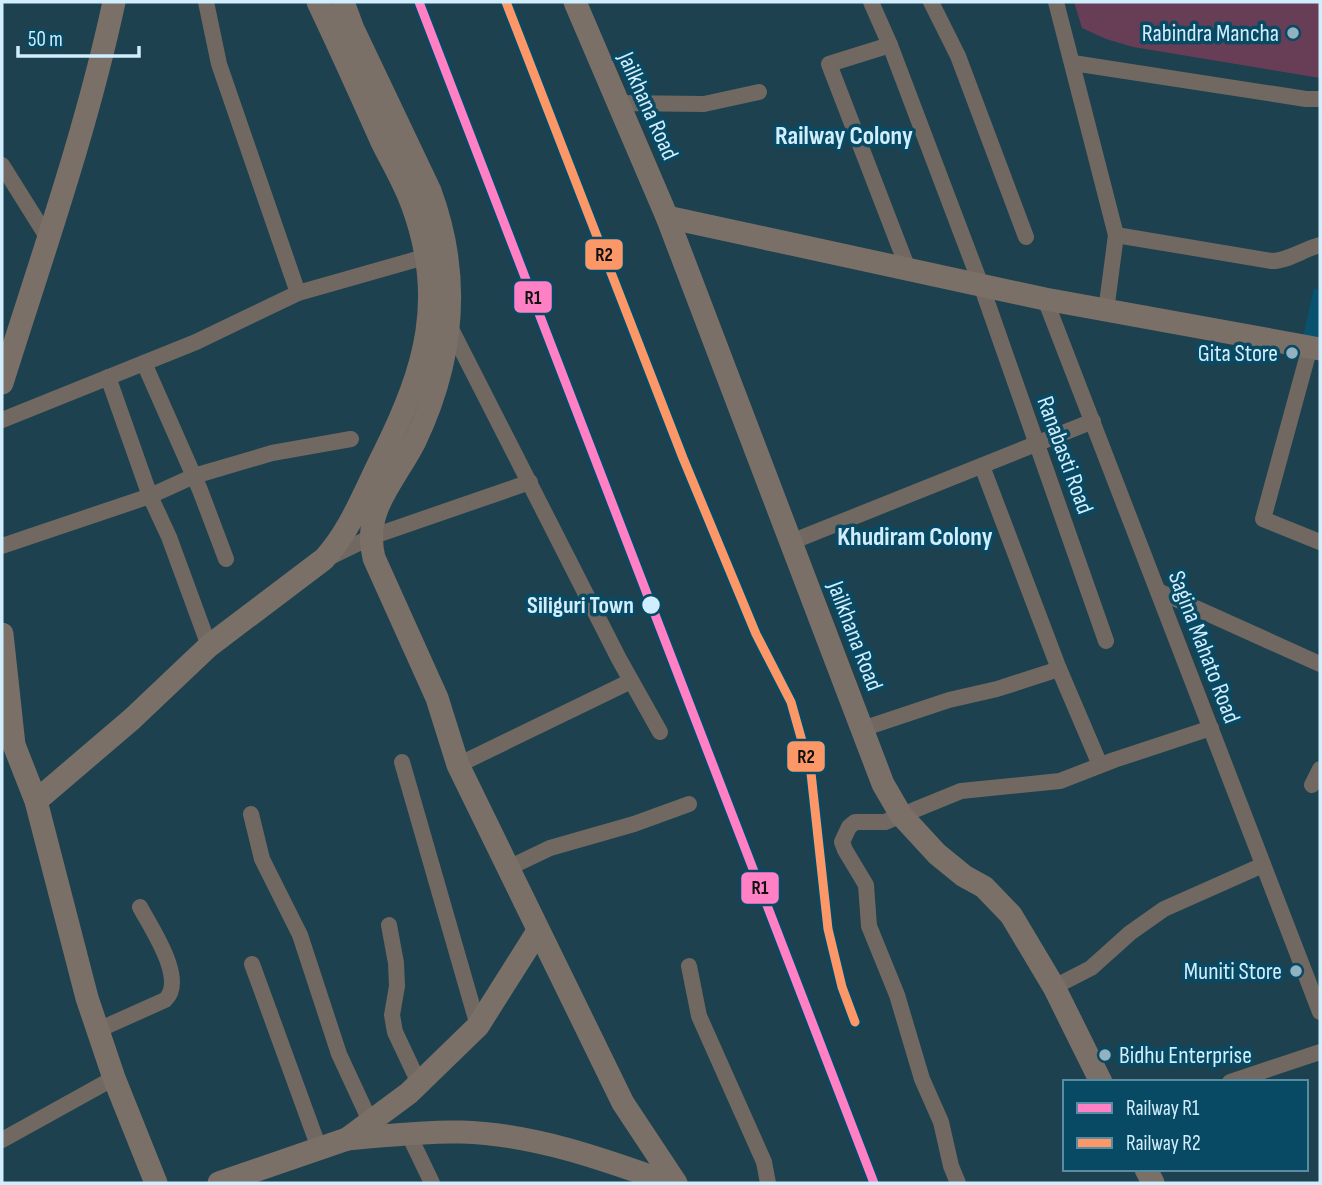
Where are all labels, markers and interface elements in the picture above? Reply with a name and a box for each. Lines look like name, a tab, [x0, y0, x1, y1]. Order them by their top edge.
scale bar	[18, 14, 138, 58]
place label: Rabindra Mancha	[1142, 19, 1279, 48]
marker: Rabindra Mancha	[1285, 25, 1301, 41]
text: 50 m	[28, 27, 63, 52]
street label: Jailkhana Road	[611, 47, 685, 164]
district label: Railway Colony	[775, 121, 913, 152]
line badge: R2	[584, 238, 624, 271]
text: R2	[595, 244, 613, 267]
line badge: R1	[513, 280, 553, 314]
text: R1	[525, 287, 542, 310]
place label: Gita Store	[1198, 339, 1278, 368]
marker: Gita Store	[1284, 345, 1300, 361]
street label: Ranabasti Road	[1030, 392, 1100, 518]
district label: Khudiram Colony	[837, 522, 993, 553]
street label: Sagina Mahato Road	[1162, 567, 1246, 727]
street label: Jailkhana Road	[820, 576, 889, 695]
place label: Siliguri Town	[527, 591, 634, 620]
marker: Siliguri Town	[640, 594, 662, 616]
line badge: R2	[786, 740, 826, 773]
text: R2	[797, 746, 815, 769]
line badge: R1	[740, 871, 780, 905]
text: R1	[752, 877, 769, 900]
place label: Muniti Store	[1184, 957, 1282, 986]
marker: Muniti Store	[1288, 963, 1304, 979]
place label: Bidhu Enterprise	[1119, 1041, 1252, 1070]
marker: Bidhu Enterprise	[1097, 1047, 1113, 1063]
legend	[1063, 1080, 1308, 1171]
text: Railway R1	[1126, 1096, 1200, 1121]
text: Railway R2	[1126, 1131, 1201, 1156]

